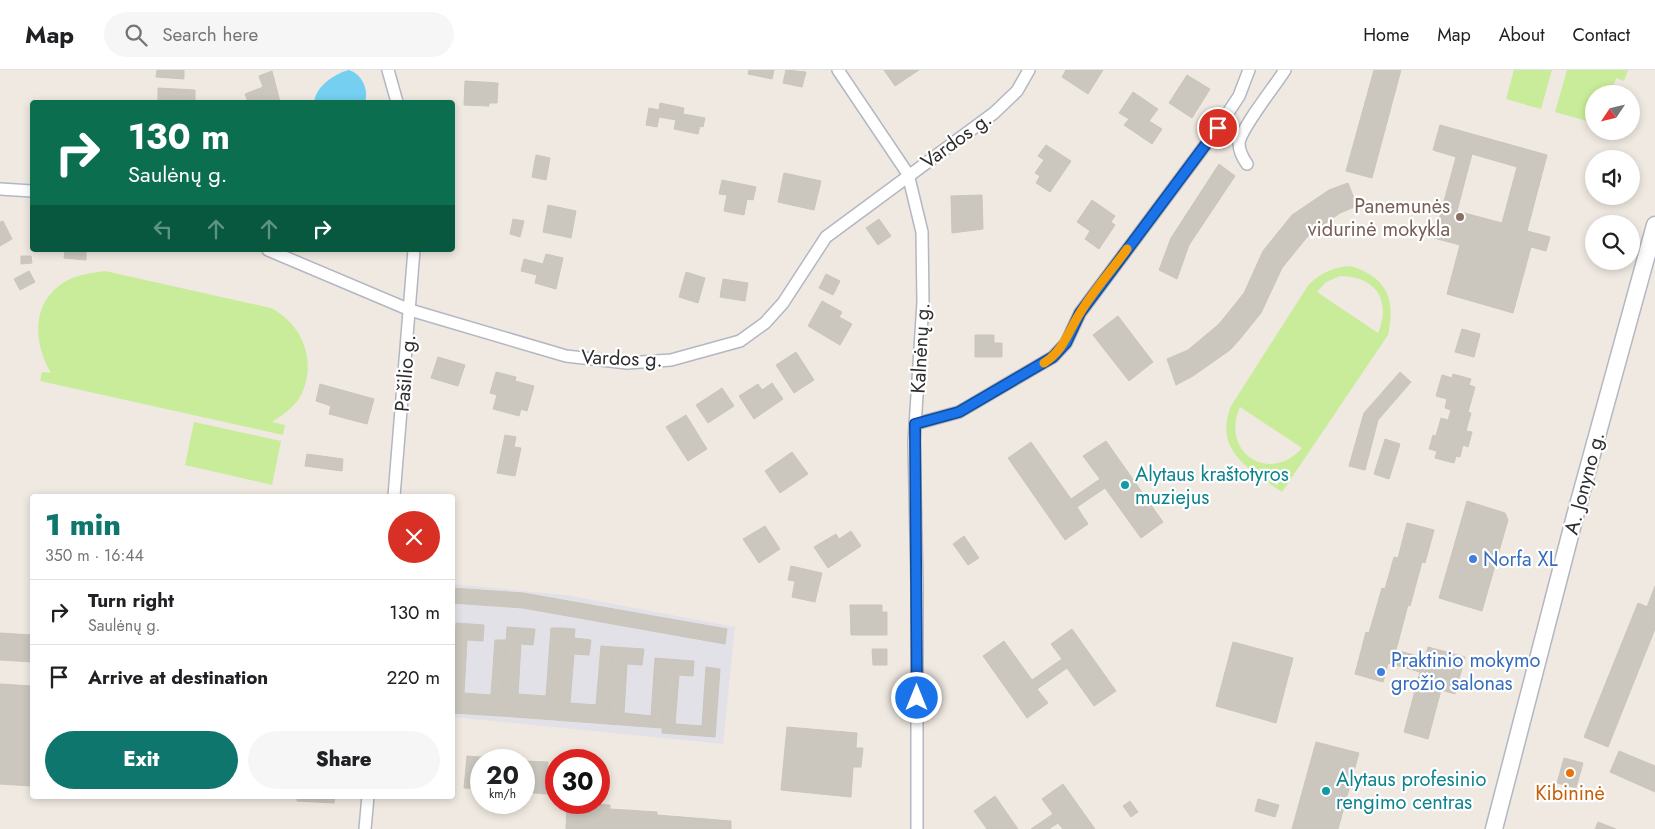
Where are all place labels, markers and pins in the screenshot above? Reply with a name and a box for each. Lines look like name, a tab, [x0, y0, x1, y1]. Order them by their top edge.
pin	[1197, 107, 1239, 149]
place label: Panemunės vidurinė mokykla	[1308, 192, 1450, 244]
marker: Panemunės vidurinė mokykla	[1454, 211, 1466, 223]
place label: Alytaus kraštotyros muziejus	[1135, 460, 1289, 512]
marker: Alytaus kraštotyros muziejus	[1119, 479, 1131, 491]
place label: Norfa XL	[1483, 545, 1558, 574]
marker: Norfa XL	[1467, 553, 1479, 565]
place label: Praktinio mokymo grožio salonas	[1391, 646, 1540, 698]
marker: Praktinio mokymo grožio salonas	[1375, 666, 1387, 678]
place label: Alytaus profesinio rengimo centras	[1336, 765, 1486, 817]
marker: Kibininė	[1564, 767, 1576, 779]
place label: Kibininė	[1535, 779, 1605, 808]
marker: Alytaus profesinio rengimo centras	[1320, 785, 1332, 797]

